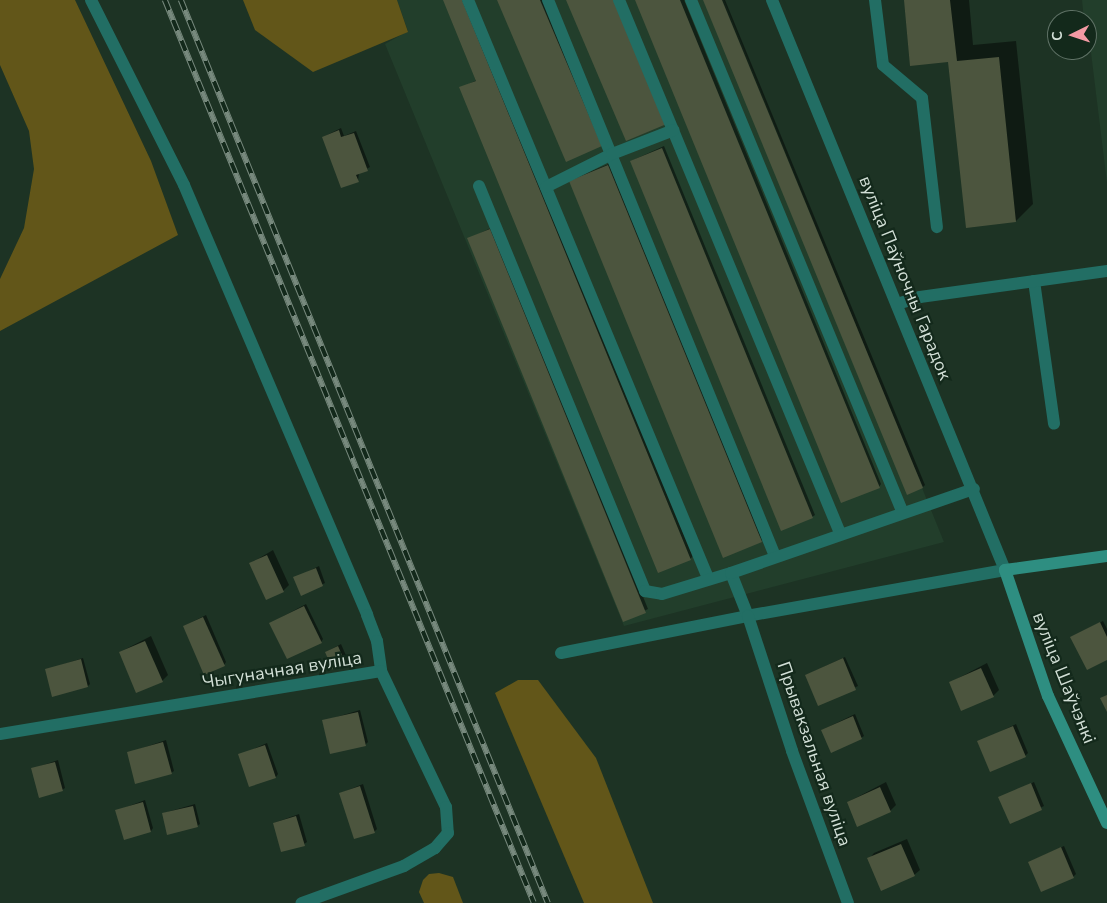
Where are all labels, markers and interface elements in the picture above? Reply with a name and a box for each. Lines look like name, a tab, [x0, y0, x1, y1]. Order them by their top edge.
north arrow	[1047, 10, 1097, 60]
text: С	[1048, 31, 1067, 41]
street label: вуліца Паўночны Гарадок	[854, 173, 956, 383]
street label: вуліца Шаўчэнкі	[1028, 609, 1100, 747]
street label: Чыгуначная вуліца	[201, 647, 363, 693]
street label: Прывакзальная вуліца	[772, 659, 856, 849]

